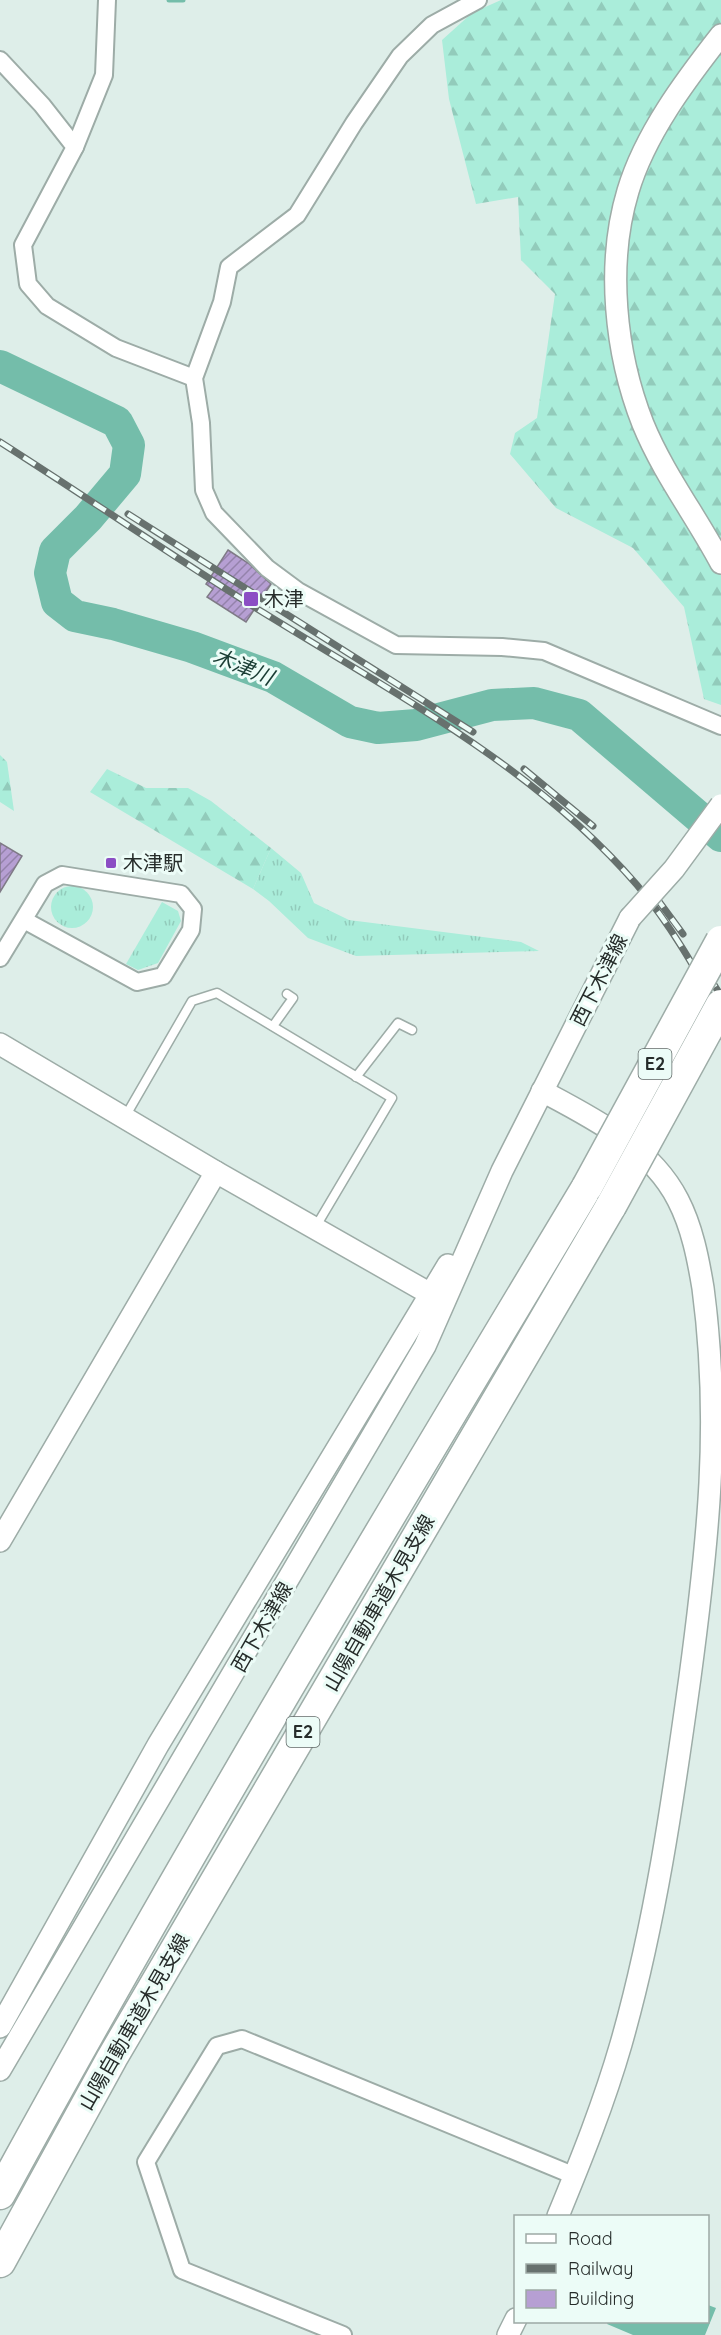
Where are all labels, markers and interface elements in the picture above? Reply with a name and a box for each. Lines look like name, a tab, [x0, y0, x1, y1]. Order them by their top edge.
place label: 木津	[264, 586, 304, 611]
marker: 木津	[242, 590, 260, 608]
water label: 木津川	[209, 642, 279, 691]
place label: 木津駅	[123, 850, 183, 875]
marker: 木津駅	[104, 856, 118, 870]
street label: 西下木津線	[565, 930, 632, 1030]
road number: E2	[638, 1049, 672, 1079]
street label: 山陽自動車道木見支線	[318, 1510, 439, 1696]
street label: 西下木津線	[226, 1577, 297, 1676]
road number: E2	[286, 1717, 320, 1747]
street label: 山陽自動車道木見支線	[73, 1929, 194, 2115]
legend	[514, 2215, 709, 2323]
text: Road	[568, 2227, 613, 2250]
text: Railway	[568, 2257, 634, 2280]
text: Building	[568, 2287, 634, 2310]

